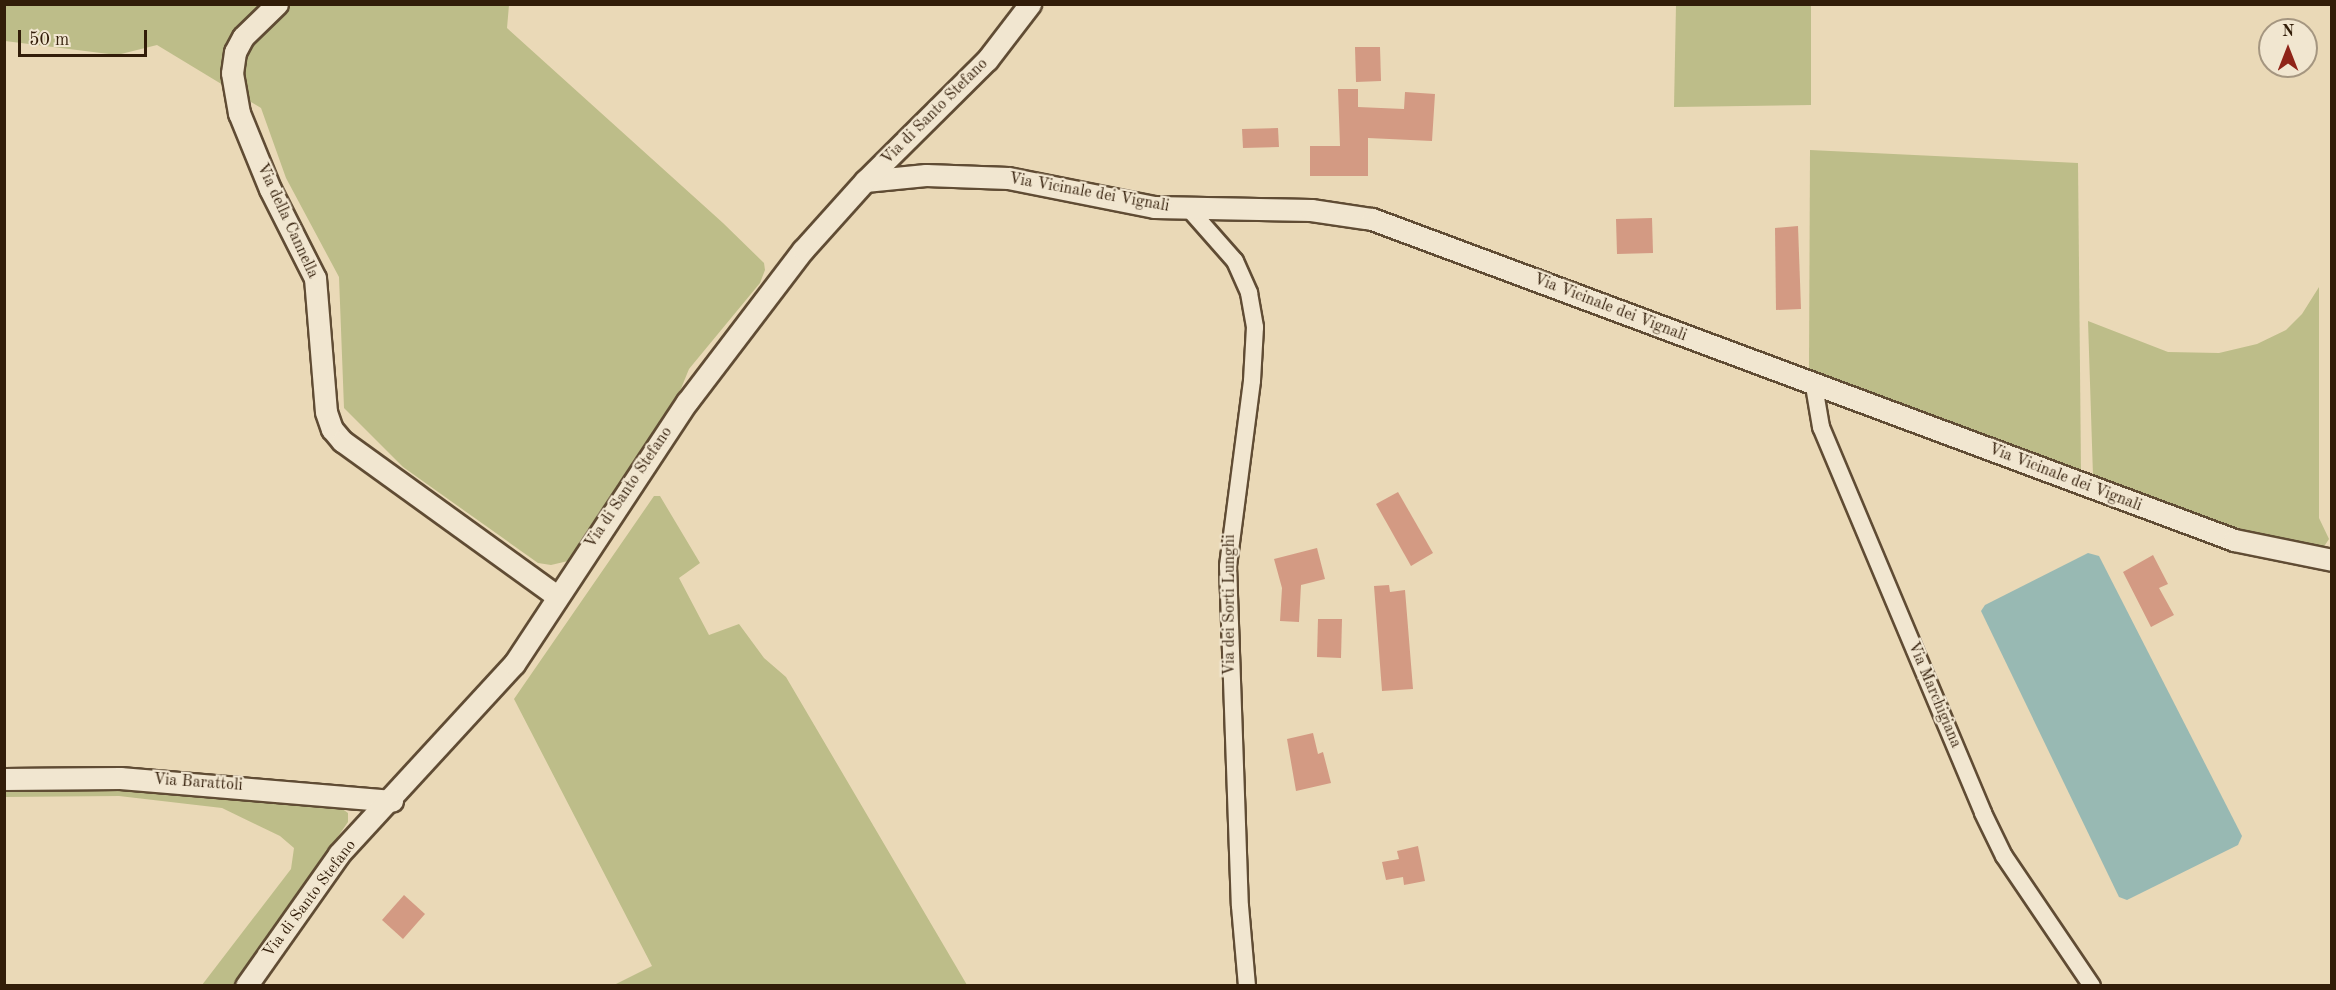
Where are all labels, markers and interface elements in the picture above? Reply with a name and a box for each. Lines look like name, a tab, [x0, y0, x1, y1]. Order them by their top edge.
scale bar	[21, 18, 150, 56]
north arrow	[2258, 18, 2318, 78]
text: N	[2282, 24, 2294, 40]
text: 50 m	[29, 31, 69, 49]
street label: Via di Santo Stefano	[878, 55, 992, 169]
street label: Via della Cannella	[252, 160, 322, 282]
street label: Via Vicinale dei Vignali	[1007, 169, 1171, 217]
street label: Via Vicinale dei Vignali	[1531, 270, 1689, 346]
street label: Via di Santo Stefano	[581, 424, 677, 552]
street label: Via Vicinale dei Vignali	[1986, 440, 2144, 516]
street label: Via dei Sorti Lunghi	[1220, 534, 1240, 676]
street label: Via Marchigiana	[1903, 639, 1965, 751]
street label: Via Barattoli	[153, 770, 243, 796]
street label: Via di Santo Stefano	[259, 836, 361, 962]

